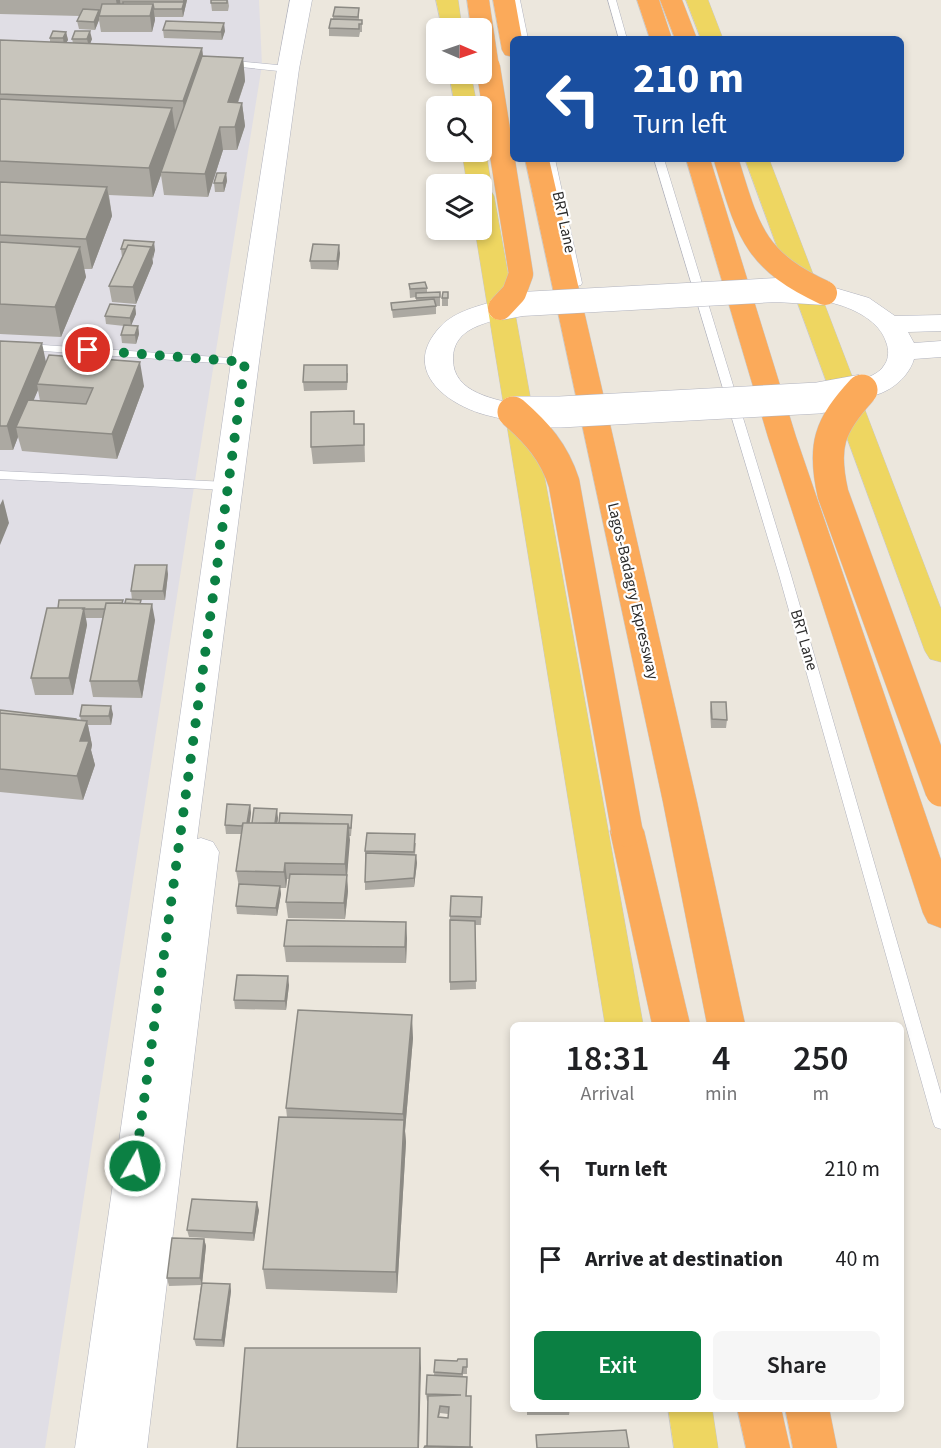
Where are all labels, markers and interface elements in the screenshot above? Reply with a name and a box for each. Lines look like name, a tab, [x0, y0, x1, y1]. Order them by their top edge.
north arrow	[426, 18, 492, 84]
map controls	[426, 18, 492, 240]
text: 210 m	[633, 49, 744, 109]
icon: left	[534, 60, 612, 138]
button: search	[426, 96, 492, 162]
text: Turn left	[633, 105, 727, 144]
button: layers	[426, 174, 492, 240]
street label: BRT Lane	[547, 189, 581, 255]
pin	[62, 324, 113, 375]
icon: arrive	[71, 333, 104, 366]
street label: Lagos-Badagry Expressway	[602, 500, 664, 682]
street label: BRT Lane	[785, 607, 823, 673]
text: 18:31	[566, 1033, 649, 1084]
text: 4	[712, 1033, 730, 1084]
text: 250	[793, 1033, 848, 1084]
text: Arrival	[581, 1080, 634, 1108]
text: min	[705, 1080, 737, 1108]
text: m	[812, 1080, 829, 1108]
position arrow	[103, 1134, 167, 1198]
icon: left	[534, 1153, 567, 1186]
text: Turn left	[585, 1153, 667, 1185]
text: 210 m	[825, 1153, 880, 1185]
icon: arrive	[534, 1243, 567, 1276]
text: Arrive at destination	[585, 1243, 783, 1275]
text: 40 m	[835, 1243, 880, 1275]
button: Exit	[534, 1331, 701, 1400]
button: Share	[713, 1331, 880, 1400]

